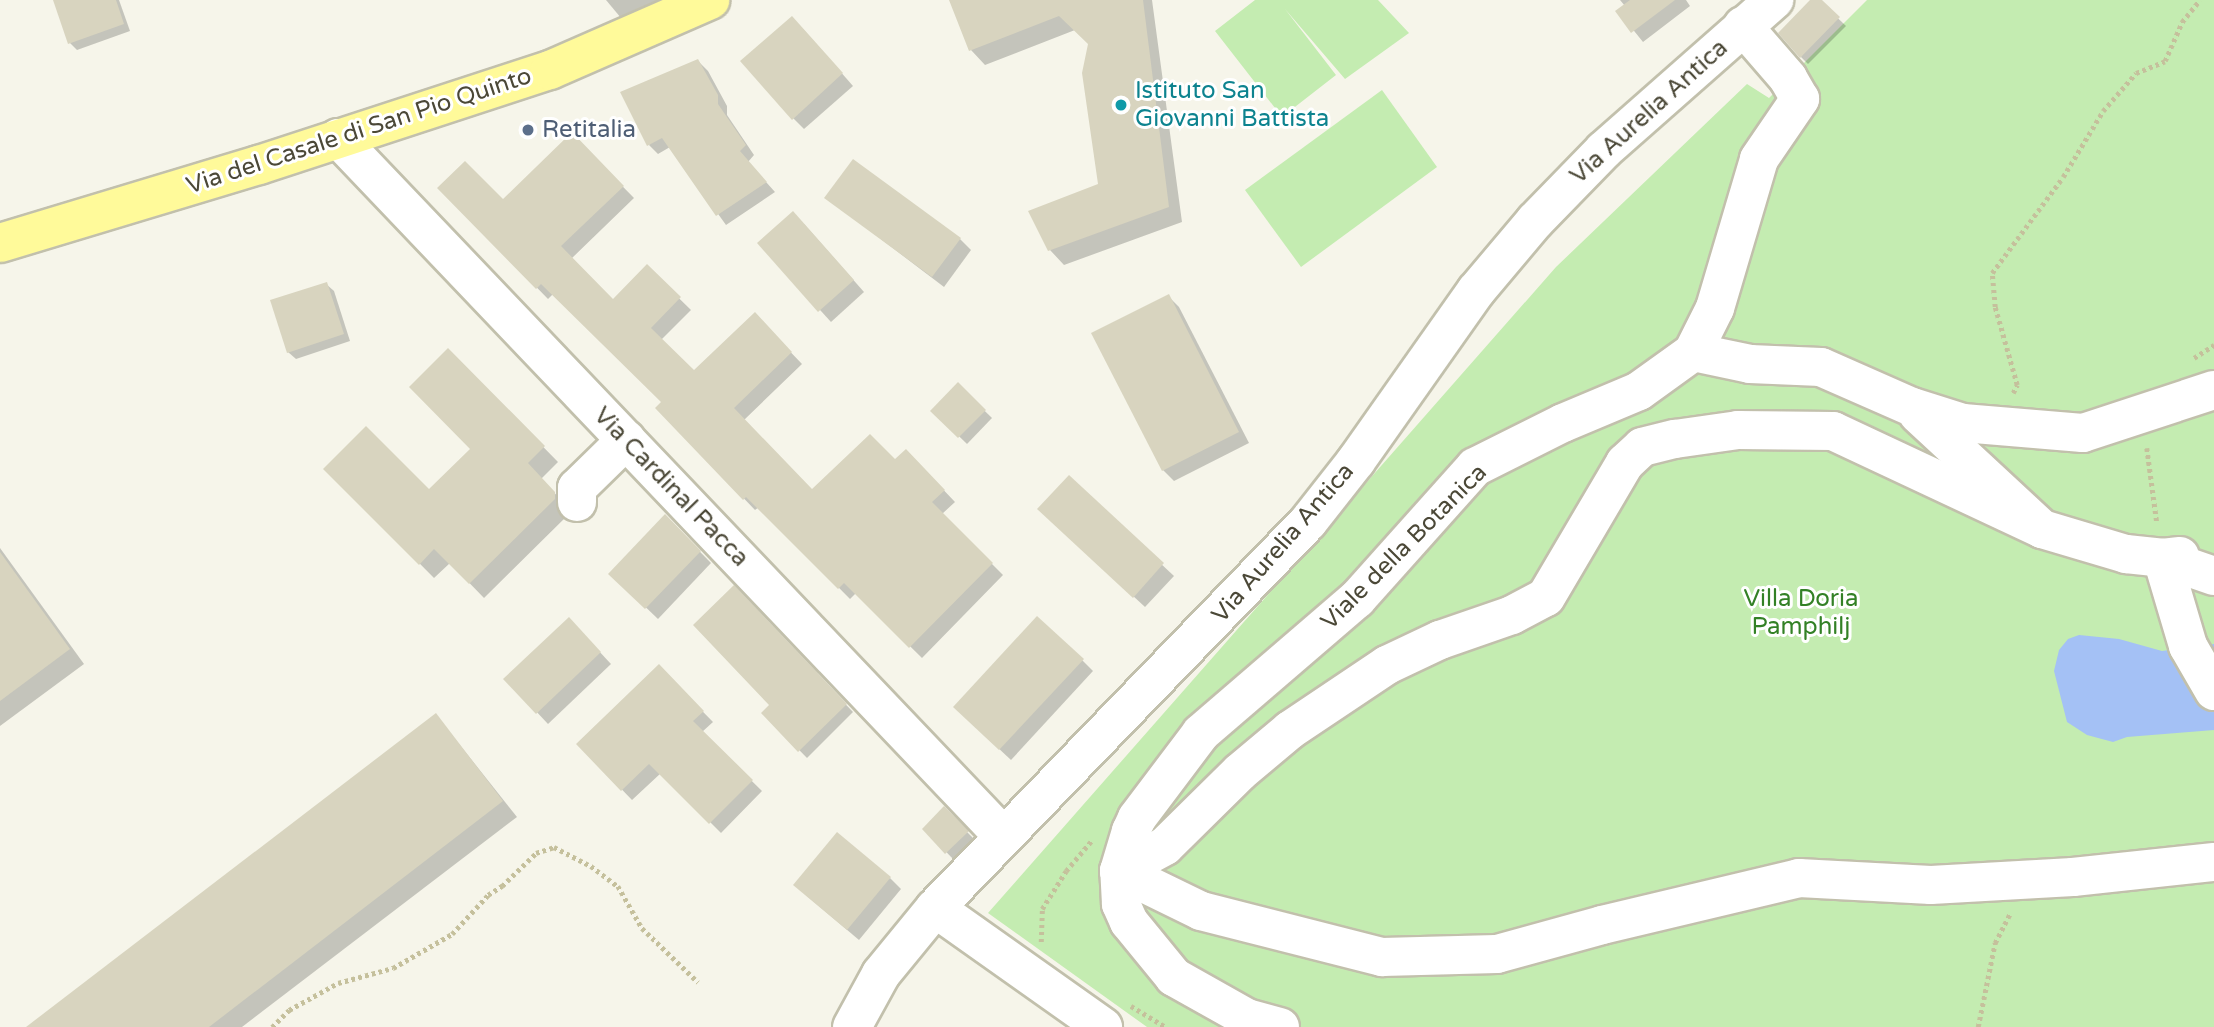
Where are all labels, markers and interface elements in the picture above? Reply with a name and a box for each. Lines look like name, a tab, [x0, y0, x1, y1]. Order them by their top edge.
street label: Via Aurelia Antica	[1564, 34, 1734, 190]
street label: Via del Casale di San Pio Quinto	[183, 62, 535, 200]
place label: Istituto San Giovanni Battista	[1135, 77, 1329, 133]
marker: Istituto San Giovanni Battista	[1113, 97, 1129, 113]
place label: Retitalia	[542, 116, 636, 144]
marker: Retitalia	[520, 122, 536, 138]
street label: Via Cardinal Pacca	[588, 401, 754, 573]
street label: Via Aurelia Antica	[1206, 457, 1360, 629]
street label: Viale della Botanica	[1315, 458, 1493, 636]
park label: Villa Doria Pamphilj	[1744, 585, 1858, 641]

